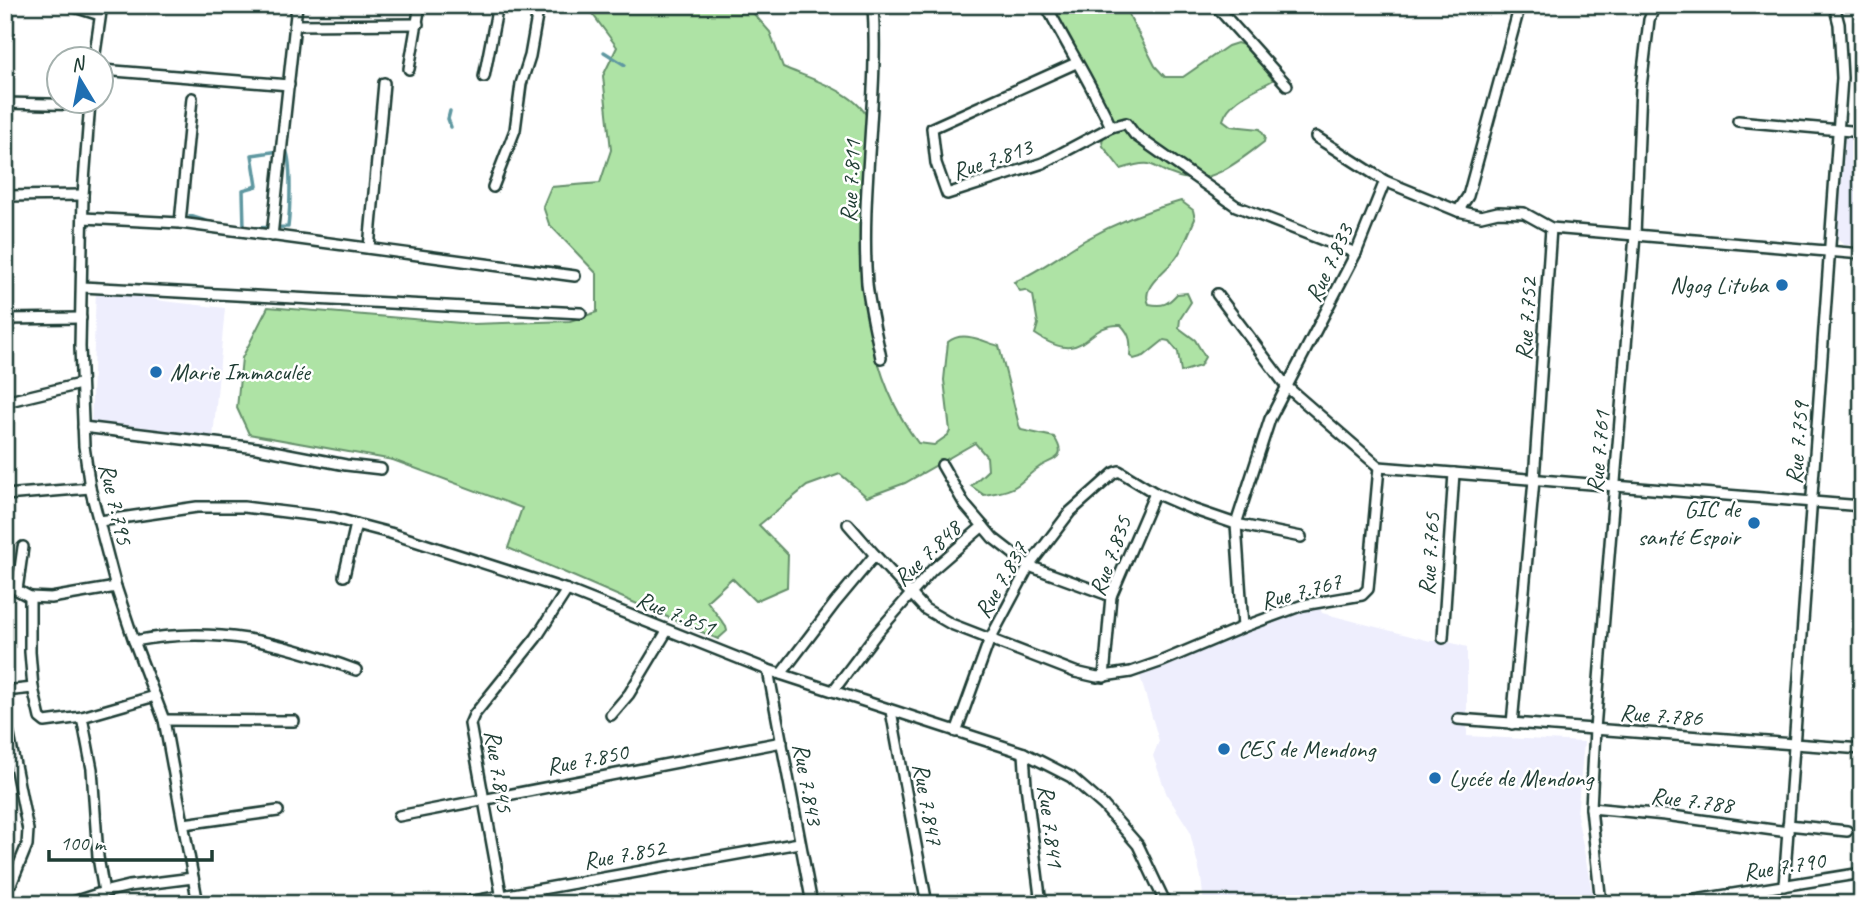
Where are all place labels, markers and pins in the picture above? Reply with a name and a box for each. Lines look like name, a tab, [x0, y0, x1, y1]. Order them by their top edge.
place label: Ngog Lituba	[1670, 270, 1769, 300]
marker: Ngog Lituba	[1774, 277, 1790, 293]
place label: Marie Immaculée	[170, 357, 312, 387]
marker: Marie Immaculée	[148, 364, 164, 380]
place label: GIC de santé Espoir	[1637, 494, 1742, 552]
marker: GIC de santé Espoir	[1746, 515, 1762, 531]
place label: CES de Mendong	[1238, 734, 1377, 764]
marker: CES de Mendong	[1216, 741, 1232, 757]
place label: Lycée de Mendong	[1449, 763, 1595, 793]
marker: Lycée de Mendong	[1427, 770, 1443, 786]

